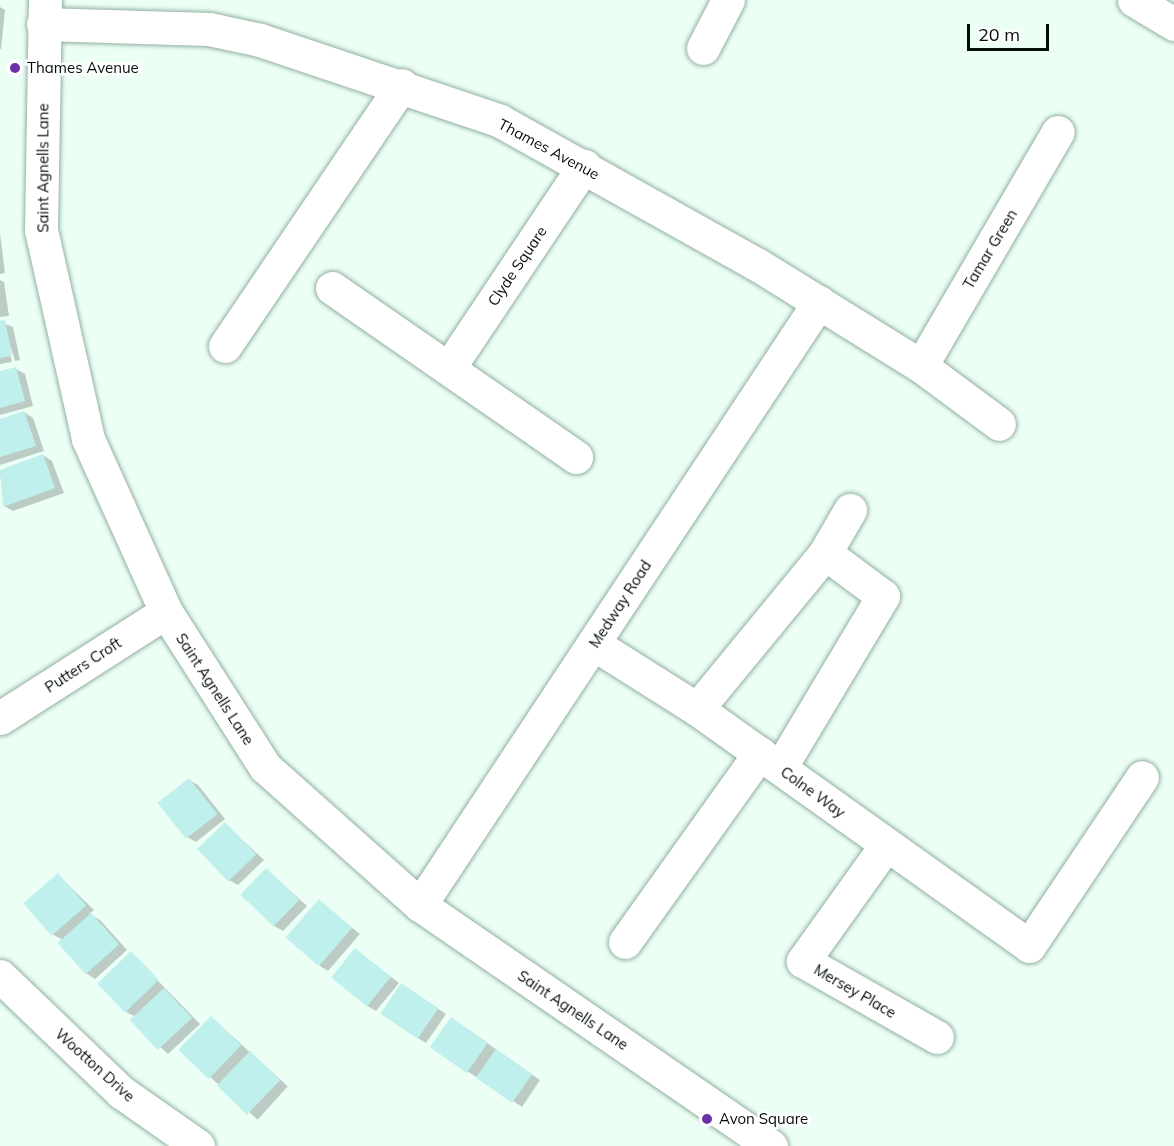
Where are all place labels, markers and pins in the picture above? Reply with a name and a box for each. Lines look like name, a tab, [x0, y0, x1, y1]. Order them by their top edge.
place label: Thames Avenue	[27, 59, 139, 77]
marker: Thames Avenue	[8, 61, 22, 75]
place label: Avon Square	[719, 1110, 808, 1128]
marker: Avon Square	[700, 1112, 714, 1126]

